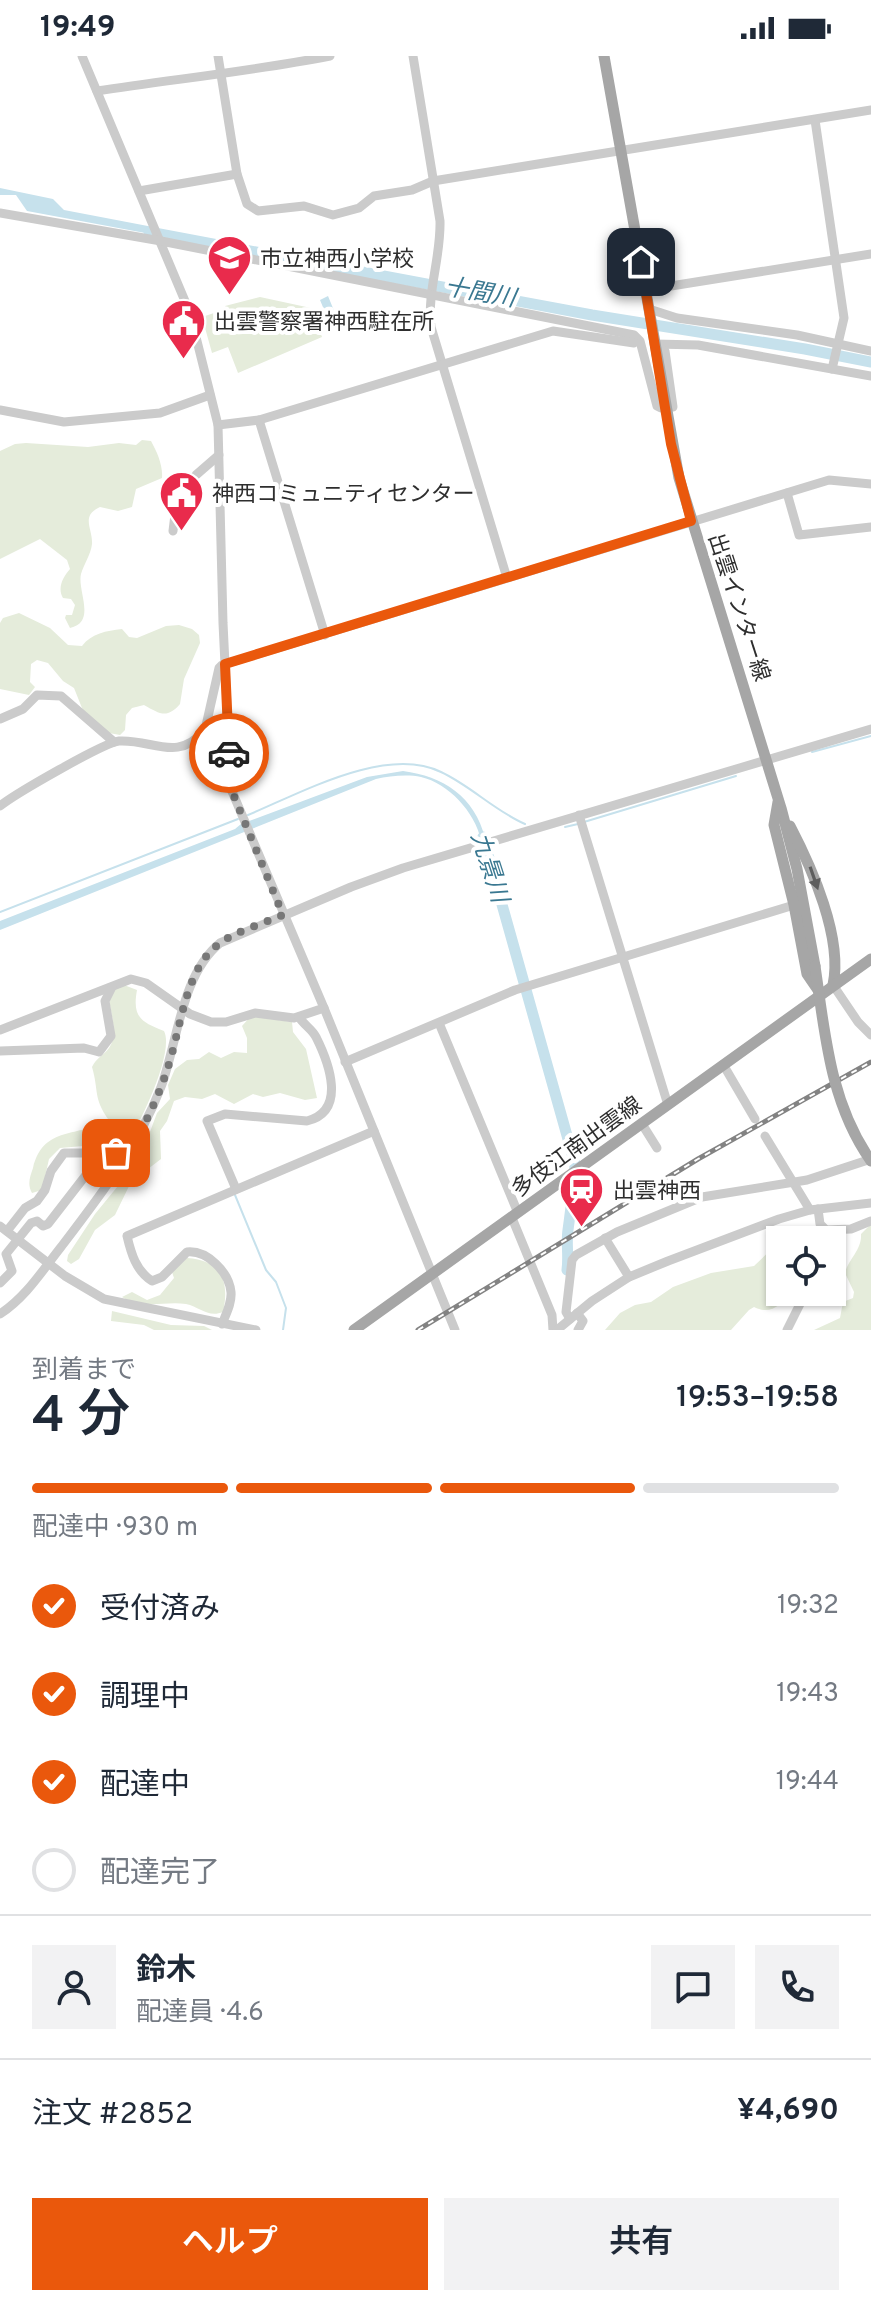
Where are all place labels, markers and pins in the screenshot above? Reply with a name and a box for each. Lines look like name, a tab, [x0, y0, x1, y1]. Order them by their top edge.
pin	[607, 228, 675, 296]
school or university icon: 市立神西小学校	[205, 234, 253, 297]
place label: 市立神西小学校	[260, 247, 414, 274]
public building icon: 出雲警察署神西駐在所	[159, 297, 207, 360]
place label: 出雲警察署神西駐在所	[214, 310, 434, 337]
public building icon: 神西コミュニティセンター	[157, 469, 205, 532]
place label: 神西コミュニティセンター	[212, 482, 475, 509]
pin	[82, 1119, 150, 1187]
station icon: 出雲神西	[558, 1166, 606, 1229]
place label: 出雲神西	[613, 1179, 701, 1206]

